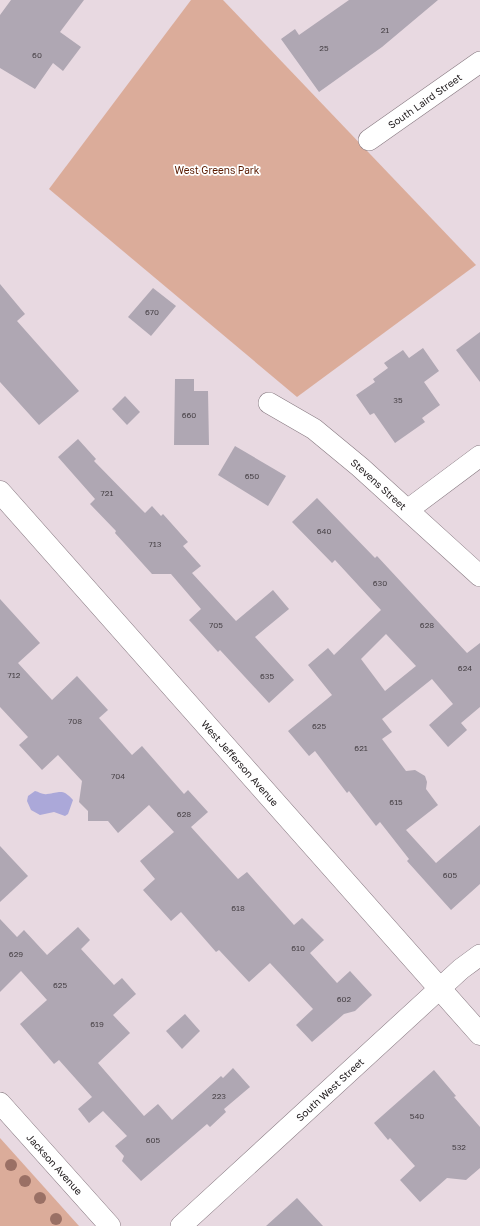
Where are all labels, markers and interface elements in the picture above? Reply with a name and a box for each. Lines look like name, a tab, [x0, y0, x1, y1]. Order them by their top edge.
house number: 21	[381, 25, 389, 35]
house number: 25	[319, 43, 329, 53]
house number: 60	[32, 50, 42, 60]
street label: South Laird Street	[385, 71, 464, 131]
park label: West Greens Park	[175, 164, 260, 176]
house number: 670	[145, 307, 159, 317]
house number: 35	[393, 395, 403, 405]
house number: 660	[182, 410, 196, 420]
street label: Stevens Street	[349, 456, 409, 512]
house number: 650	[245, 471, 259, 481]
house number: 721	[101, 488, 113, 498]
house number: 640	[317, 526, 331, 536]
house number: 713	[149, 539, 162, 549]
house number: 630	[373, 578, 387, 588]
house number: 705	[209, 620, 223, 630]
house number: 628	[420, 620, 434, 630]
house number: 624	[458, 663, 472, 673]
house number: 712	[8, 670, 21, 680]
house number: 635	[260, 671, 274, 681]
house number: 708	[68, 716, 82, 726]
street label: West Jefferson Avenue	[199, 718, 281, 808]
house number: 625	[312, 721, 326, 731]
house number: 621	[354, 743, 368, 753]
house number: 704	[111, 771, 125, 781]
house number: 615	[389, 797, 403, 807]
house number: 628	[177, 809, 191, 819]
house number: 605	[443, 870, 458, 880]
house number: 618	[231, 903, 245, 913]
house number: 610	[291, 943, 305, 953]
house number: 629	[9, 949, 23, 959]
house number: 625	[53, 980, 67, 990]
house number: 602	[337, 994, 352, 1004]
house number: 619	[90, 1019, 104, 1029]
street label: South West Street	[293, 1055, 366, 1123]
house number: 223	[212, 1091, 226, 1101]
house number: 540	[410, 1111, 424, 1121]
street label: Jackson Avenue	[24, 1131, 85, 1197]
house number: 605	[146, 1135, 161, 1145]
house number: 532	[452, 1142, 466, 1152]

